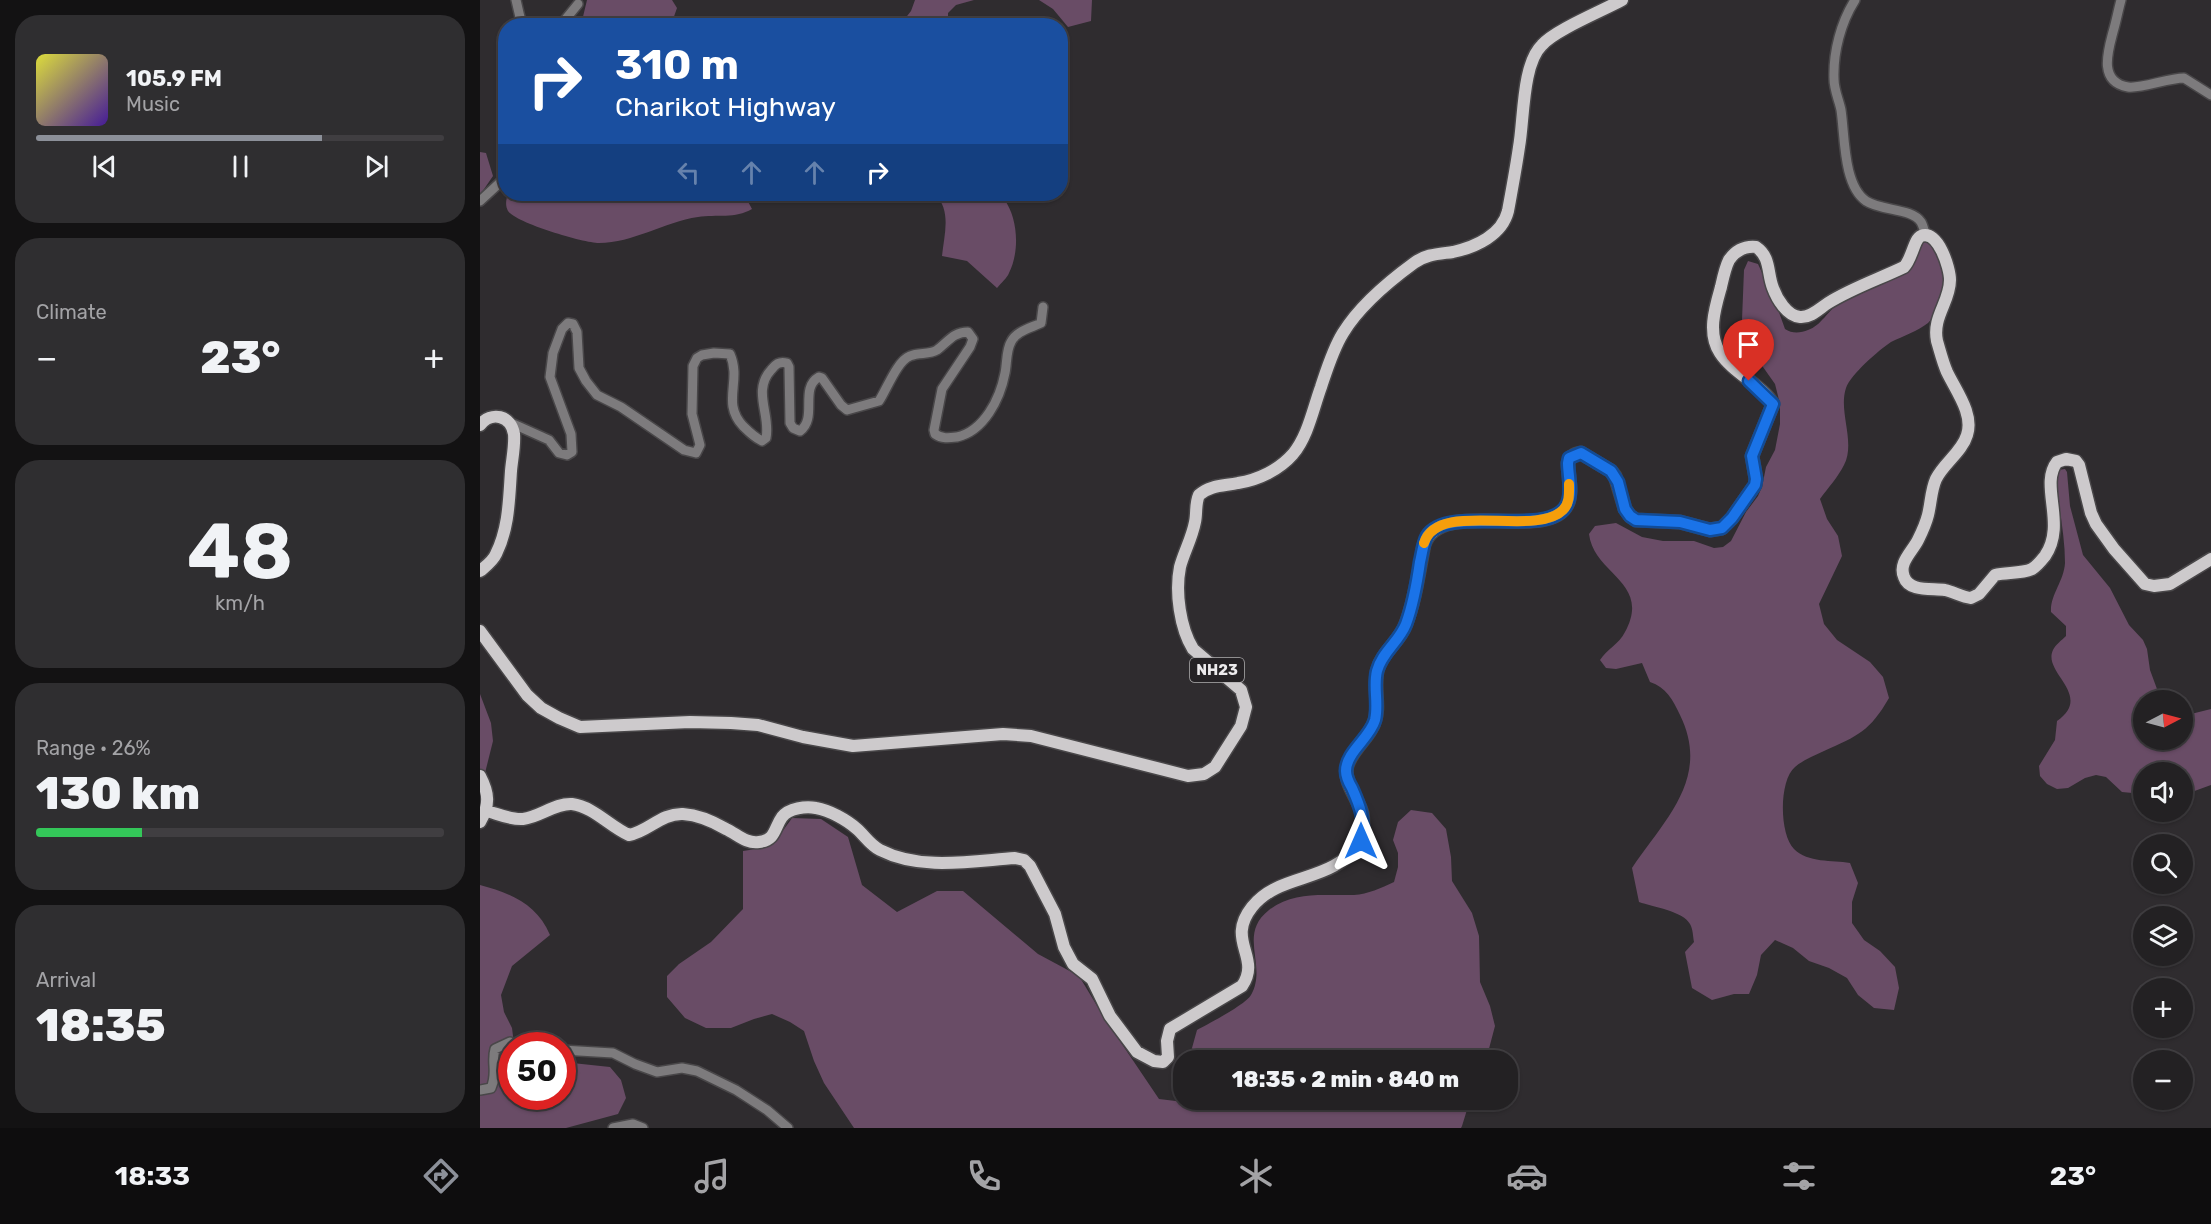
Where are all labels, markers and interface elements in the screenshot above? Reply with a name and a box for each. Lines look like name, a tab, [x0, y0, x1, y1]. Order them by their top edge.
text: 310 m	[615, 40, 739, 90]
icon: right	[516, 42, 594, 120]
text: 105.9 FM	[126, 65, 222, 92]
text: Charikot Highway	[615, 91, 836, 123]
text: Music	[126, 92, 180, 116]
icon: previous	[88, 150, 121, 183]
icon: pause	[224, 150, 257, 183]
icon: next	[360, 150, 393, 183]
icon: left	[672, 156, 705, 189]
icon: ahead	[735, 156, 768, 189]
icon: ahead	[798, 156, 831, 189]
icon: right	[861, 156, 894, 189]
text: Climate	[36, 300, 107, 324]
pin	[1723, 319, 1774, 381]
icon: arrive	[1732, 328, 1765, 361]
text: 23°	[200, 331, 281, 384]
text: −	[36, 338, 57, 377]
text: +	[423, 338, 444, 377]
text: 48	[187, 505, 293, 598]
text: km/h	[215, 591, 265, 615]
road number: NH23	[1190, 658, 1244, 682]
north arrow	[2133, 690, 2193, 750]
map controls	[2133, 690, 2193, 1110]
text: Range · 26%	[36, 736, 151, 760]
button: sound	[2133, 762, 2193, 822]
text: 130 km	[36, 767, 200, 820]
position arrow	[1329, 809, 1393, 873]
button: search	[2133, 834, 2193, 894]
button: layers	[2133, 906, 2193, 966]
text: Arrival	[36, 968, 96, 992]
button: +	[2133, 978, 2193, 1038]
text: 18:35	[36, 999, 166, 1052]
speed limit sign: 50	[498, 1032, 576, 1110]
button: −	[2133, 1050, 2193, 1110]
text: 18:35 · 2 min · 840 m	[1232, 1066, 1459, 1093]
icon: directions	[420, 1155, 462, 1197]
icon: music	[691, 1155, 733, 1197]
icon: phone	[963, 1155, 1005, 1197]
icon: climate	[1235, 1155, 1277, 1197]
icon: car	[1506, 1155, 1548, 1197]
icon: filters	[1778, 1155, 1820, 1197]
text: 18:33	[115, 1160, 190, 1192]
text: 23°	[2050, 1160, 2096, 1192]

